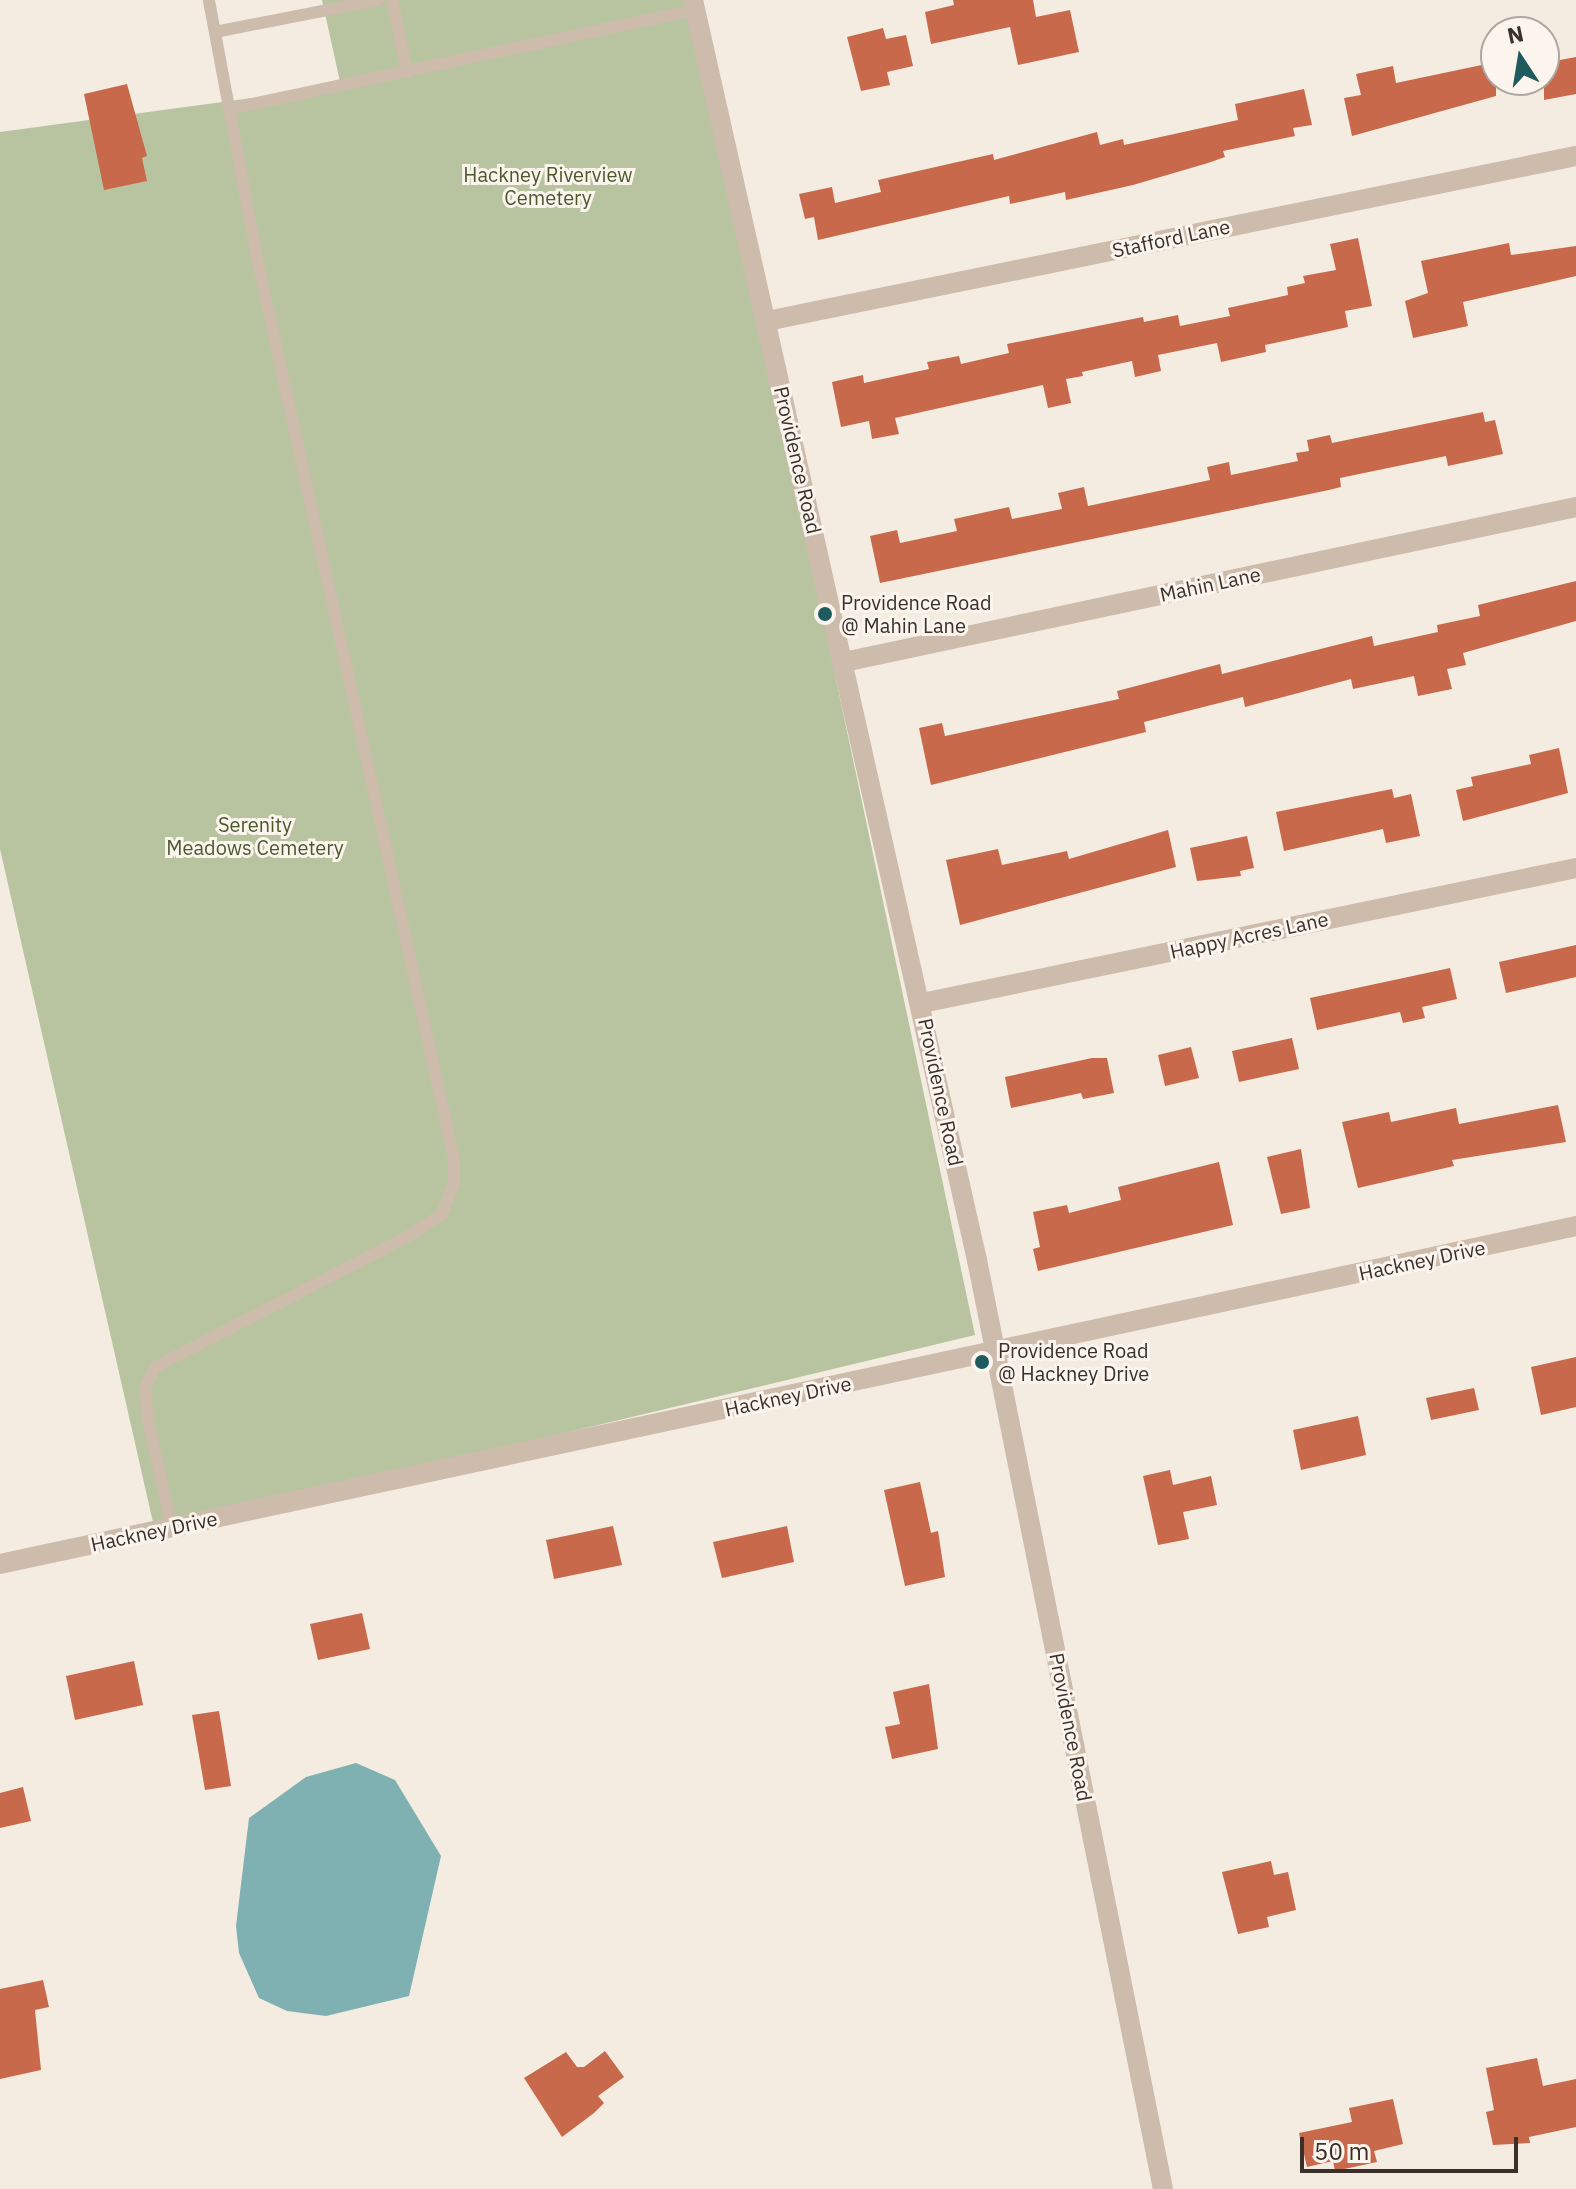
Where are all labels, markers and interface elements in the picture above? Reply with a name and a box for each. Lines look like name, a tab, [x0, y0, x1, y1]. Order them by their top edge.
north arrow	[1480, 16, 1560, 96]
text: N	[1505, 18, 1526, 50]
park label: Hackney Riverview Cemetery	[463, 162, 633, 209]
street label: Stafford Lane	[1110, 214, 1232, 262]
street label: Providence Road	[769, 384, 827, 536]
street label: Mahin Lane	[1157, 562, 1263, 606]
place label: Providence Road @ Mahin Lane	[841, 590, 992, 637]
marker: Providence Road @ Mahin Lane	[816, 605, 834, 623]
park label: Serenity Meadows Cemetery	[166, 812, 344, 859]
street label: Happy Acres Lane	[1168, 907, 1330, 963]
street label: Providence Road	[914, 1016, 968, 1168]
street label: Hackney Drive	[1357, 1235, 1487, 1285]
place label: Providence Road @ Hackney Drive	[998, 1338, 1149, 1385]
marker: Providence Road @ Hackney Drive	[973, 1353, 991, 1371]
street label: Hackney Drive	[723, 1371, 853, 1421]
street label: Hackney Drive	[89, 1506, 219, 1556]
street label: Providence Road	[1045, 1651, 1097, 1803]
scale bar	[1304, 2121, 1522, 2171]
text: 50 m	[1314, 2135, 1369, 2167]

